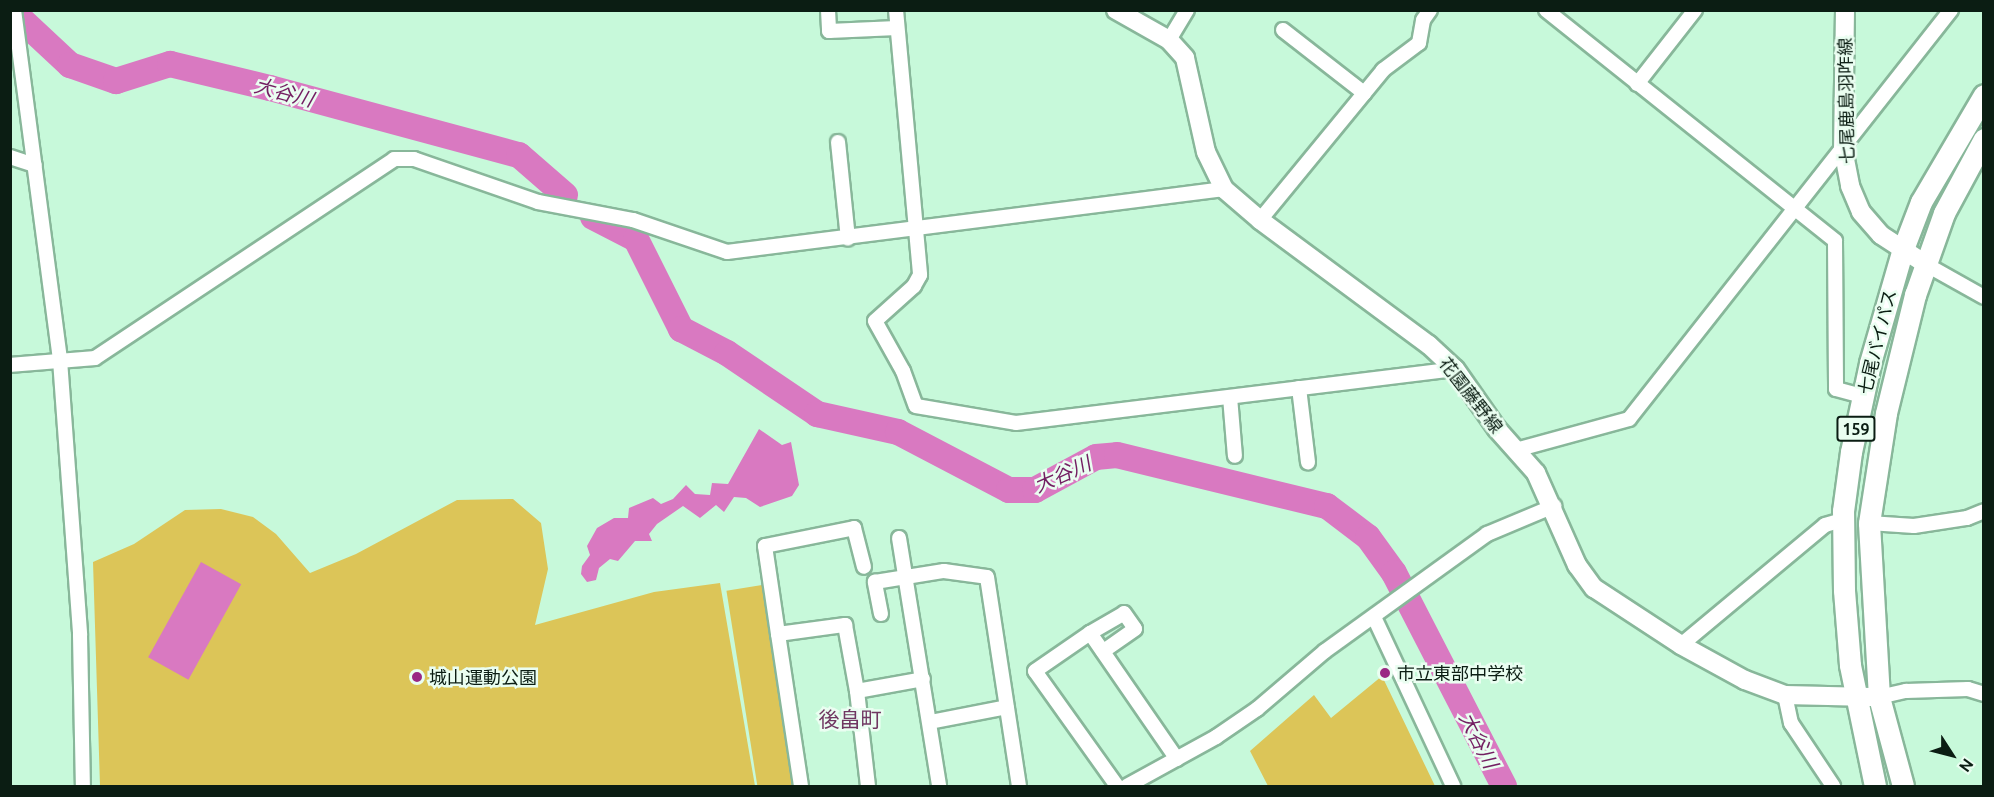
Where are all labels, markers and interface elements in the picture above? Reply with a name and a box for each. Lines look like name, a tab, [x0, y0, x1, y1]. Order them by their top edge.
street label: 七尾鹿島羽咋線	[1834, 38, 1858, 164]
water label: 大谷川	[252, 73, 316, 111]
street label: 七尾バイパス	[1853, 287, 1901, 397]
street label: 花園藤野線	[1435, 353, 1507, 437]
road number: 159	[1835, 416, 1877, 442]
water label: 大谷川	[1030, 451, 1094, 497]
place label: 市立東部中学校	[1397, 662, 1523, 684]
place label: 城山運動公園	[429, 666, 537, 688]
marker: 市立東部中学校	[1378, 666, 1392, 680]
marker: 城山運動公園	[410, 670, 424, 684]
district label: 後畠町	[819, 706, 881, 732]
water label: 大谷川	[1455, 708, 1503, 772]
north arrow	[1922, 725, 1982, 785]
text: N	[1956, 755, 1977, 776]

